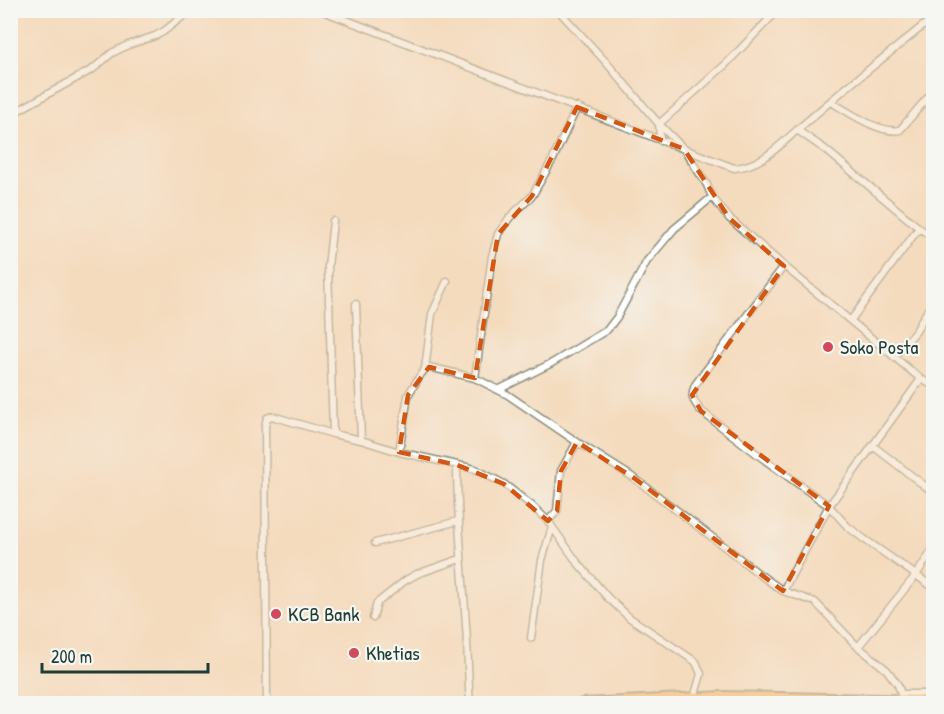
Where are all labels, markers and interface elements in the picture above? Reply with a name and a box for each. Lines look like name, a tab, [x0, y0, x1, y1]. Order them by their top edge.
place label: Soko Posta	[840, 333, 918, 360]
marker: Soko Posta	[821, 340, 835, 354]
place label: KCB Bank	[288, 600, 359, 627]
marker: KCB Bank	[269, 607, 283, 621]
scale bar	[42, 636, 208, 674]
place label: Khetias	[366, 639, 420, 666]
text: 200 m	[51, 644, 92, 669]
marker: Khetias	[347, 646, 361, 660]

